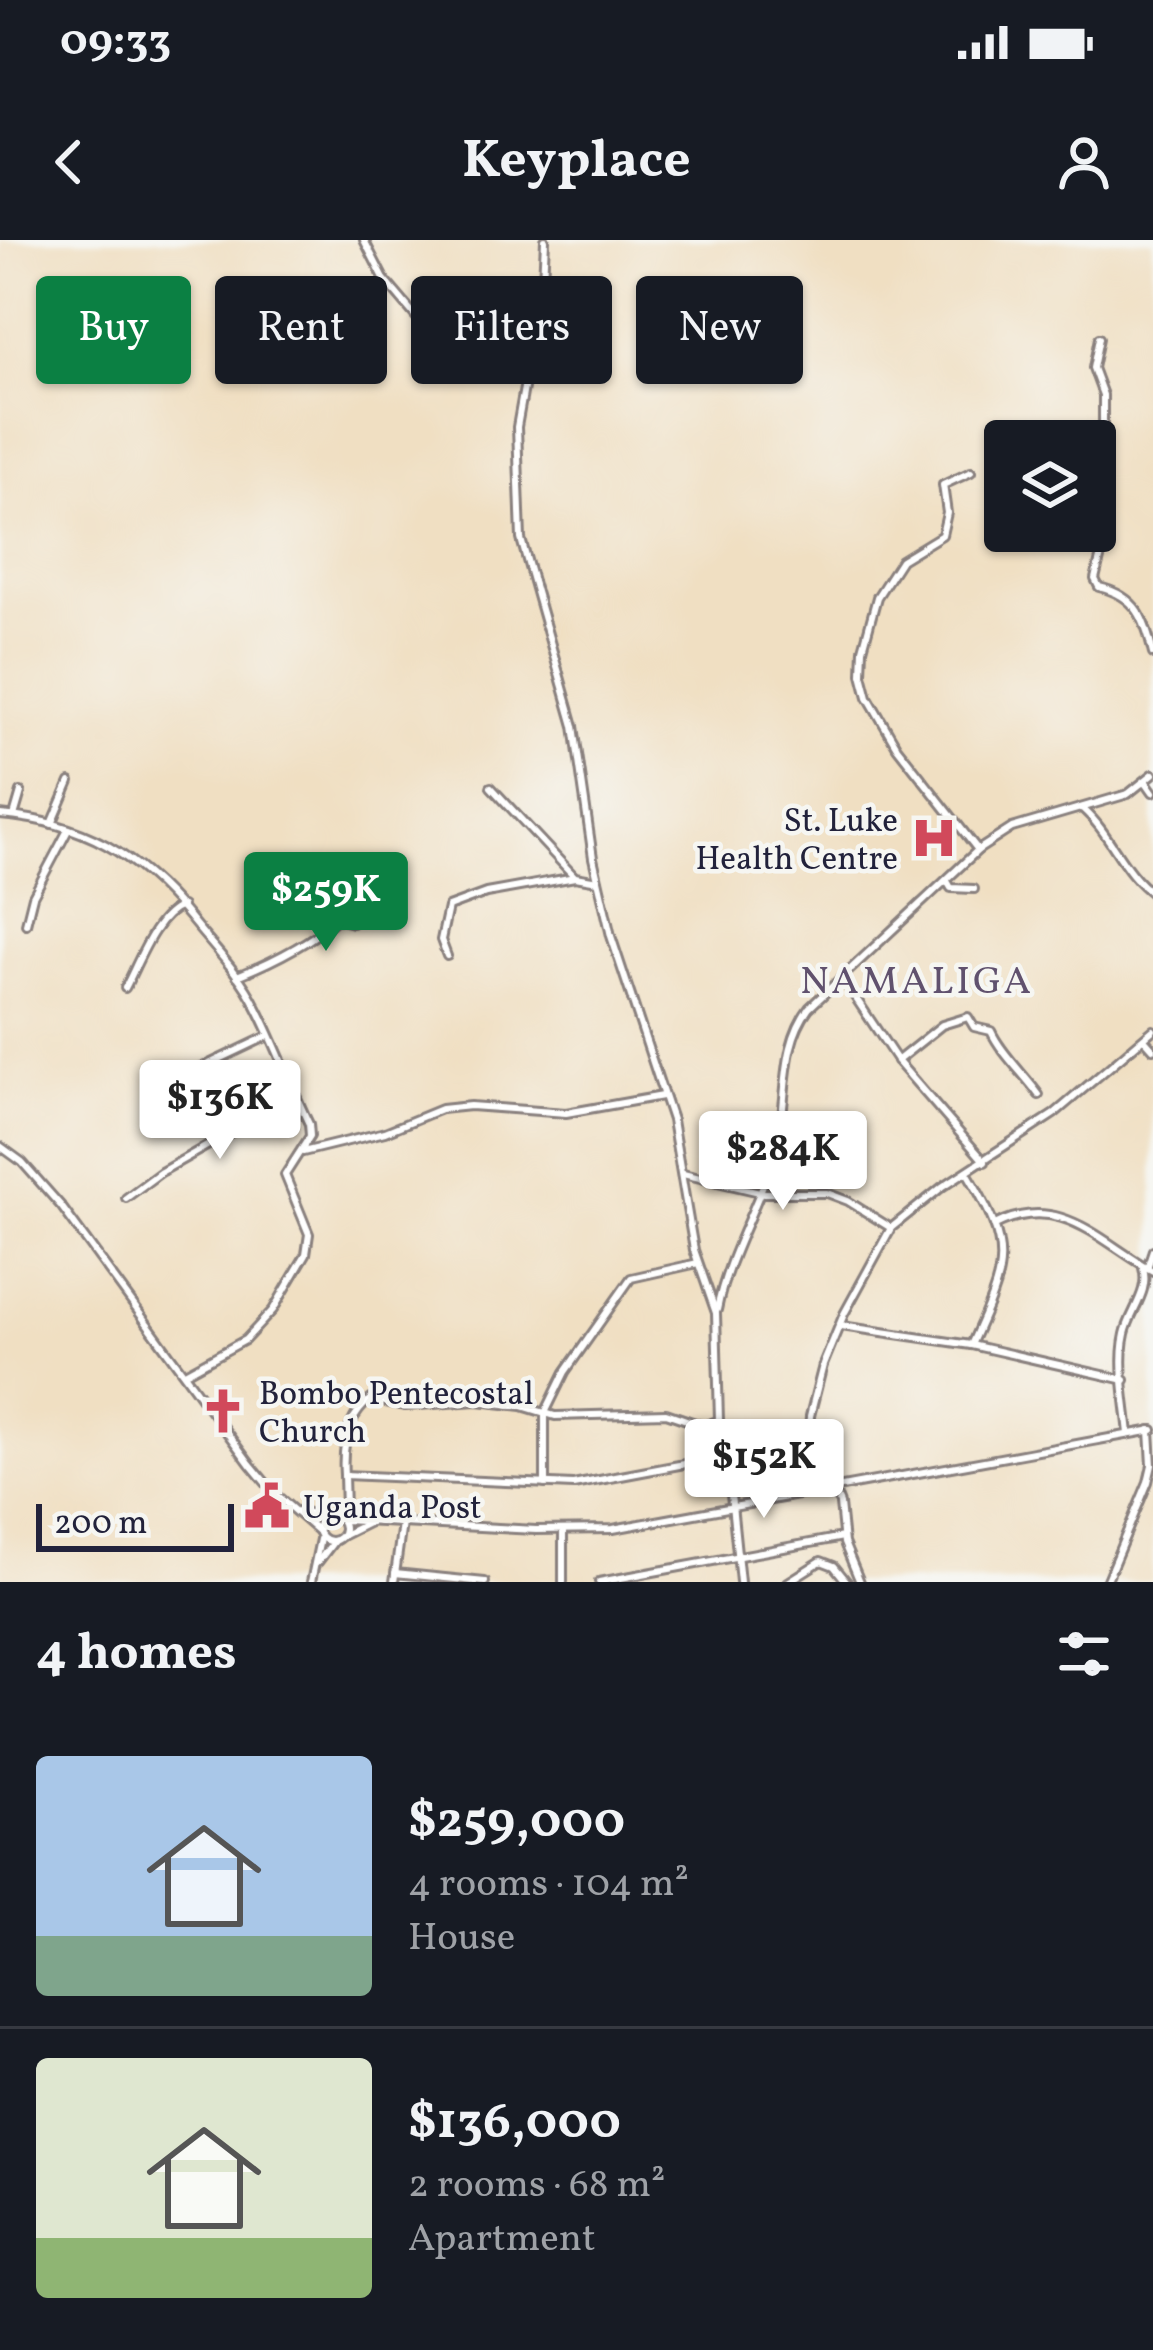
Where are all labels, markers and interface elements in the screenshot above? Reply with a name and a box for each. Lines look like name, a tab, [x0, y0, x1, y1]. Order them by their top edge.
text: 09:33	[60, 11, 171, 74]
text: Keyplace	[462, 125, 691, 200]
icon: back	[36, 129, 102, 195]
icon: person	[1051, 129, 1117, 195]
chip: Buy	[36, 276, 191, 384]
chip: Rent	[215, 276, 387, 384]
chip: Filters	[411, 276, 612, 384]
chip: New	[636, 276, 803, 384]
map controls	[984, 420, 1116, 552]
button: layers	[984, 420, 1116, 552]
place label: St. Luke Health Centre	[695, 800, 898, 884]
hospital icon: St. Luke Health Centre	[909, 813, 959, 863]
pin: $259K	[242, 852, 410, 954]
text: $259K	[271, 864, 381, 918]
district label: NAMALIGA	[800, 956, 1034, 1010]
pin: $136K	[136, 1060, 304, 1162]
text: $136K	[167, 1072, 273, 1126]
pin: $284K	[699, 1111, 867, 1213]
text: $284K	[726, 1123, 840, 1177]
place label: Bombo Pentecostal Church	[259, 1373, 534, 1457]
church icon: Bombo Pentecostal Church	[198, 1386, 248, 1436]
pin: $152K	[680, 1419, 848, 1521]
text: $152K	[712, 1431, 816, 1485]
public building icon: Uganda Post	[242, 1481, 292, 1531]
place label: Uganda Post	[303, 1487, 482, 1533]
scale bar	[36, 1498, 234, 1551]
text: 200 m	[54, 1502, 148, 1548]
text: 4 homes	[36, 1619, 237, 1690]
icon: filters	[1051, 1621, 1117, 1687]
text: $259,000	[408, 1787, 625, 1858]
icon: home	[132, 1804, 276, 1948]
text: 4 rooms · 104 m²	[408, 1858, 689, 1912]
text: House	[408, 1912, 515, 1966]
text: $136,000	[408, 2088, 621, 2159]
icon: home	[132, 2106, 276, 2250]
text: 2 rooms · 68 m²	[408, 2159, 665, 2213]
text: Apartment	[408, 2213, 596, 2267]

